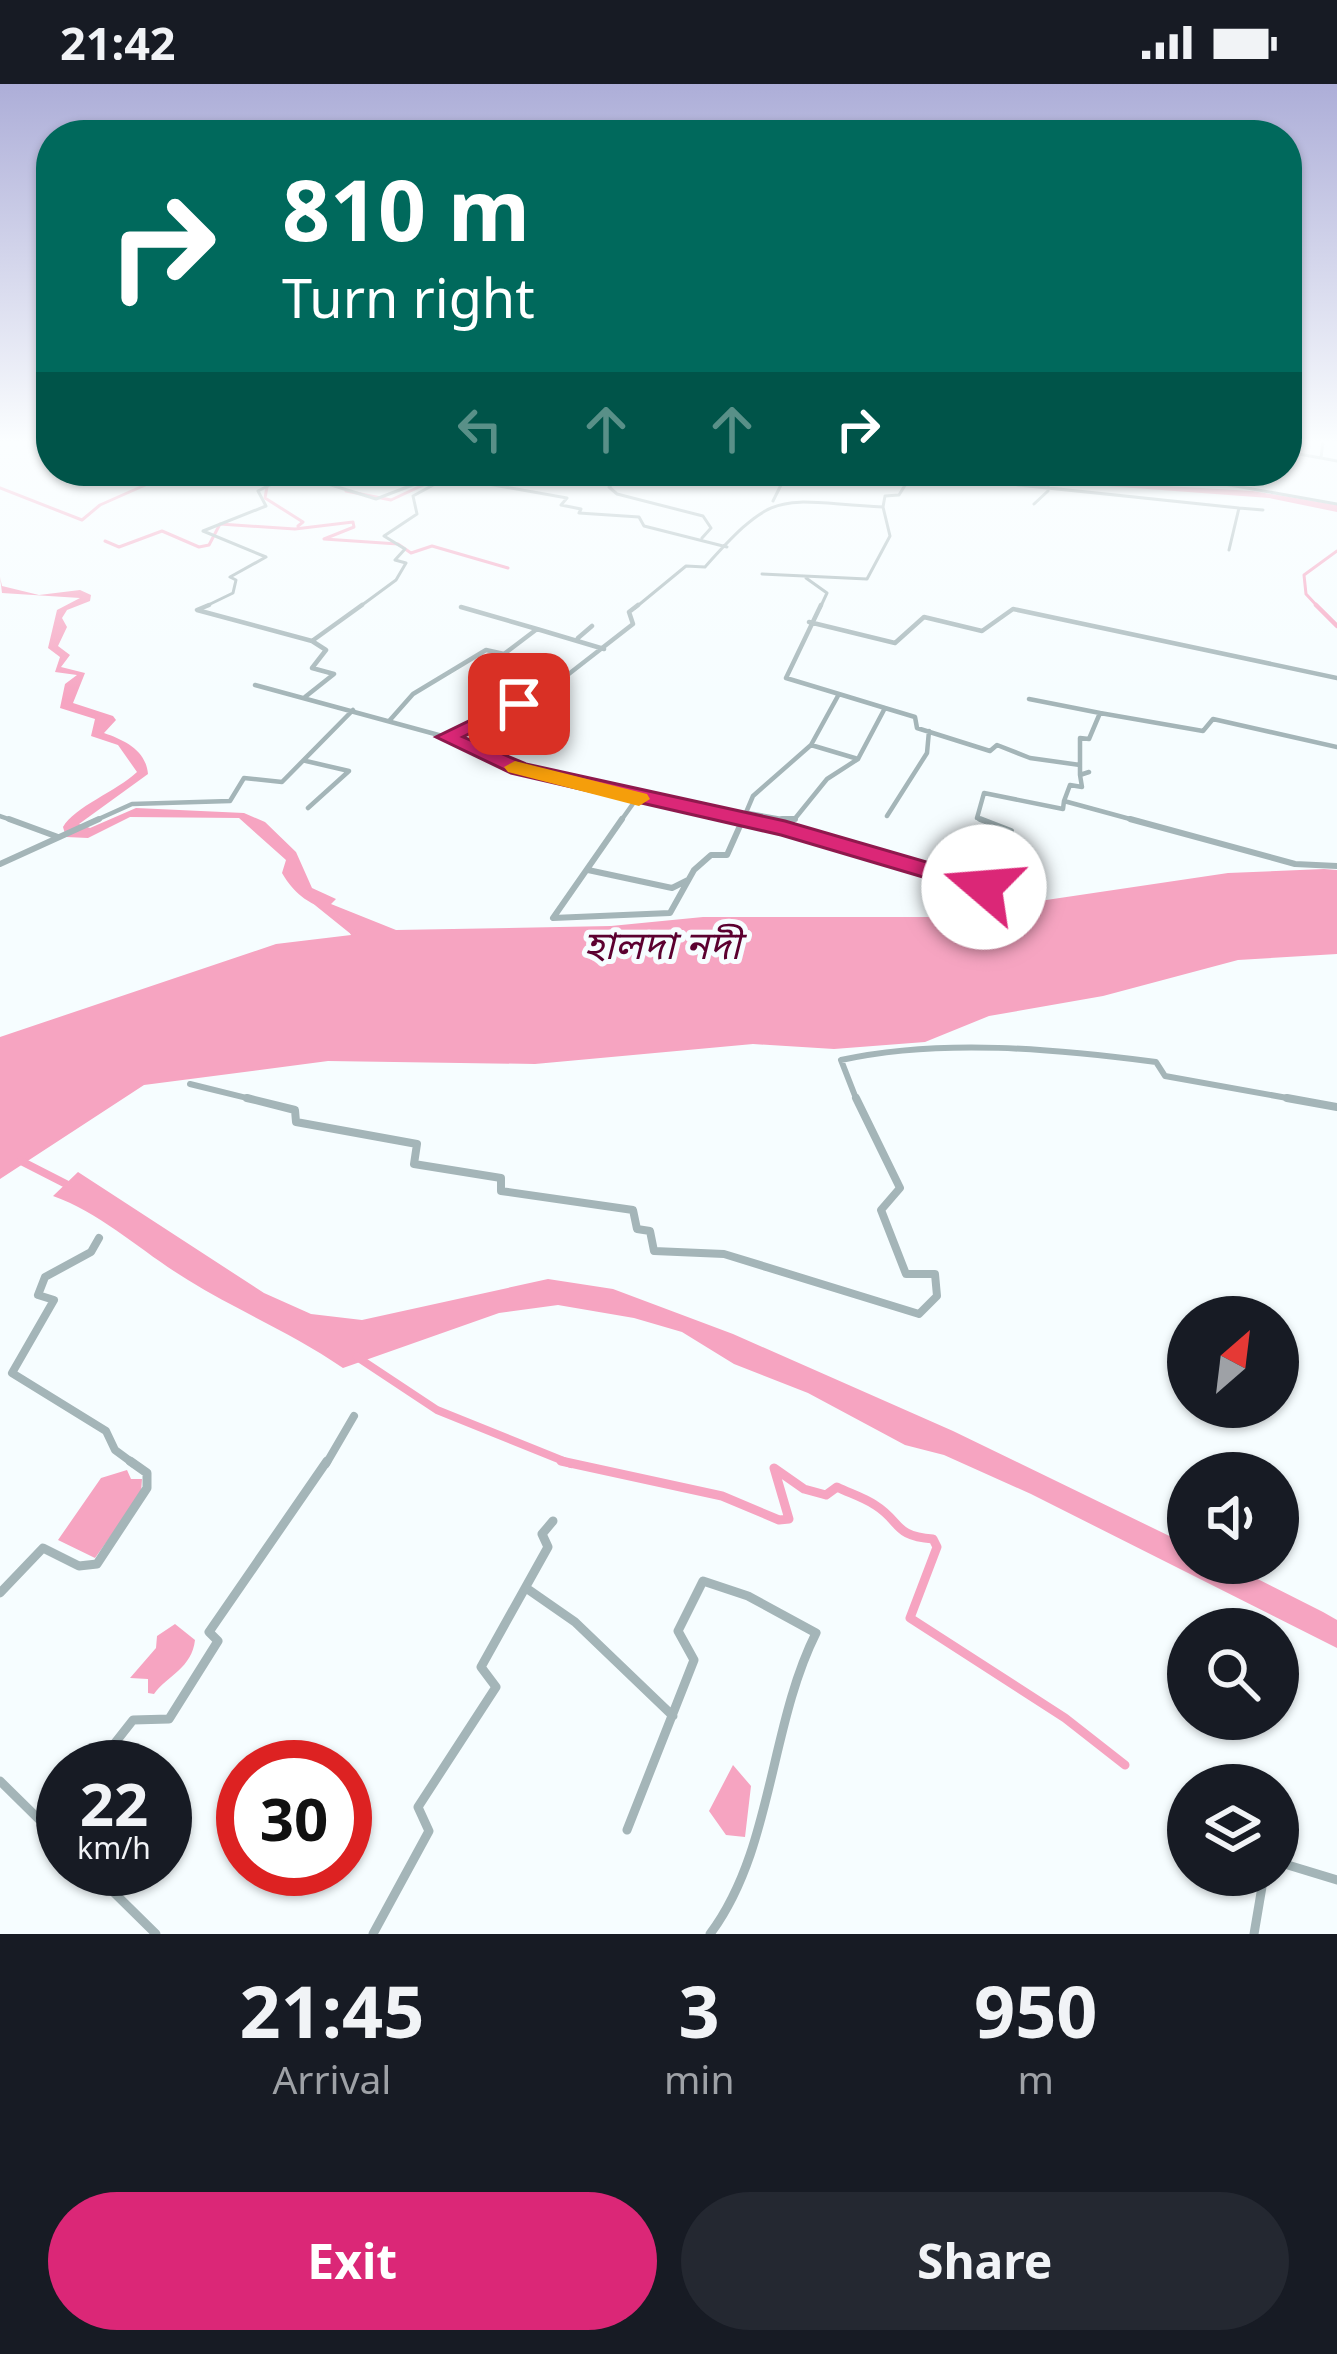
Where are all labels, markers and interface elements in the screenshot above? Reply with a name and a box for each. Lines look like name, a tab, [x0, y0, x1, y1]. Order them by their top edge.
text: 21:42	[60, 12, 176, 73]
text: 810 m	[282, 151, 530, 266]
icon: right	[84, 168, 240, 324]
text: Turn right	[282, 260, 535, 334]
icon: left	[447, 396, 513, 462]
icon: ahead	[573, 396, 639, 462]
icon: ahead	[699, 396, 765, 462]
icon: right	[825, 396, 891, 462]
pin	[468, 653, 570, 755]
icon: arrive	[486, 671, 552, 737]
position arrow	[921, 824, 1047, 950]
water label: হালদা নদী	[583, 917, 747, 970]
north arrow	[1167, 1296, 1299, 1428]
map controls	[1167, 1296, 1299, 1896]
button: sound	[1167, 1452, 1299, 1584]
button: search	[1167, 1608, 1299, 1740]
speed limit sign: 30	[216, 1740, 372, 1896]
text: 22	[80, 1762, 148, 1844]
button: layers	[1167, 1764, 1299, 1896]
text: km/h	[77, 1827, 151, 1868]
text: 21:45	[239, 1961, 424, 2059]
text: 3	[679, 1961, 720, 2059]
text: 950	[974, 1961, 1098, 2059]
text: Arrival	[272, 2052, 391, 2105]
text: min	[664, 2052, 735, 2105]
text: m	[1018, 2052, 1054, 2105]
button: Exit	[48, 2192, 657, 2330]
button: Share	[681, 2192, 1289, 2330]

